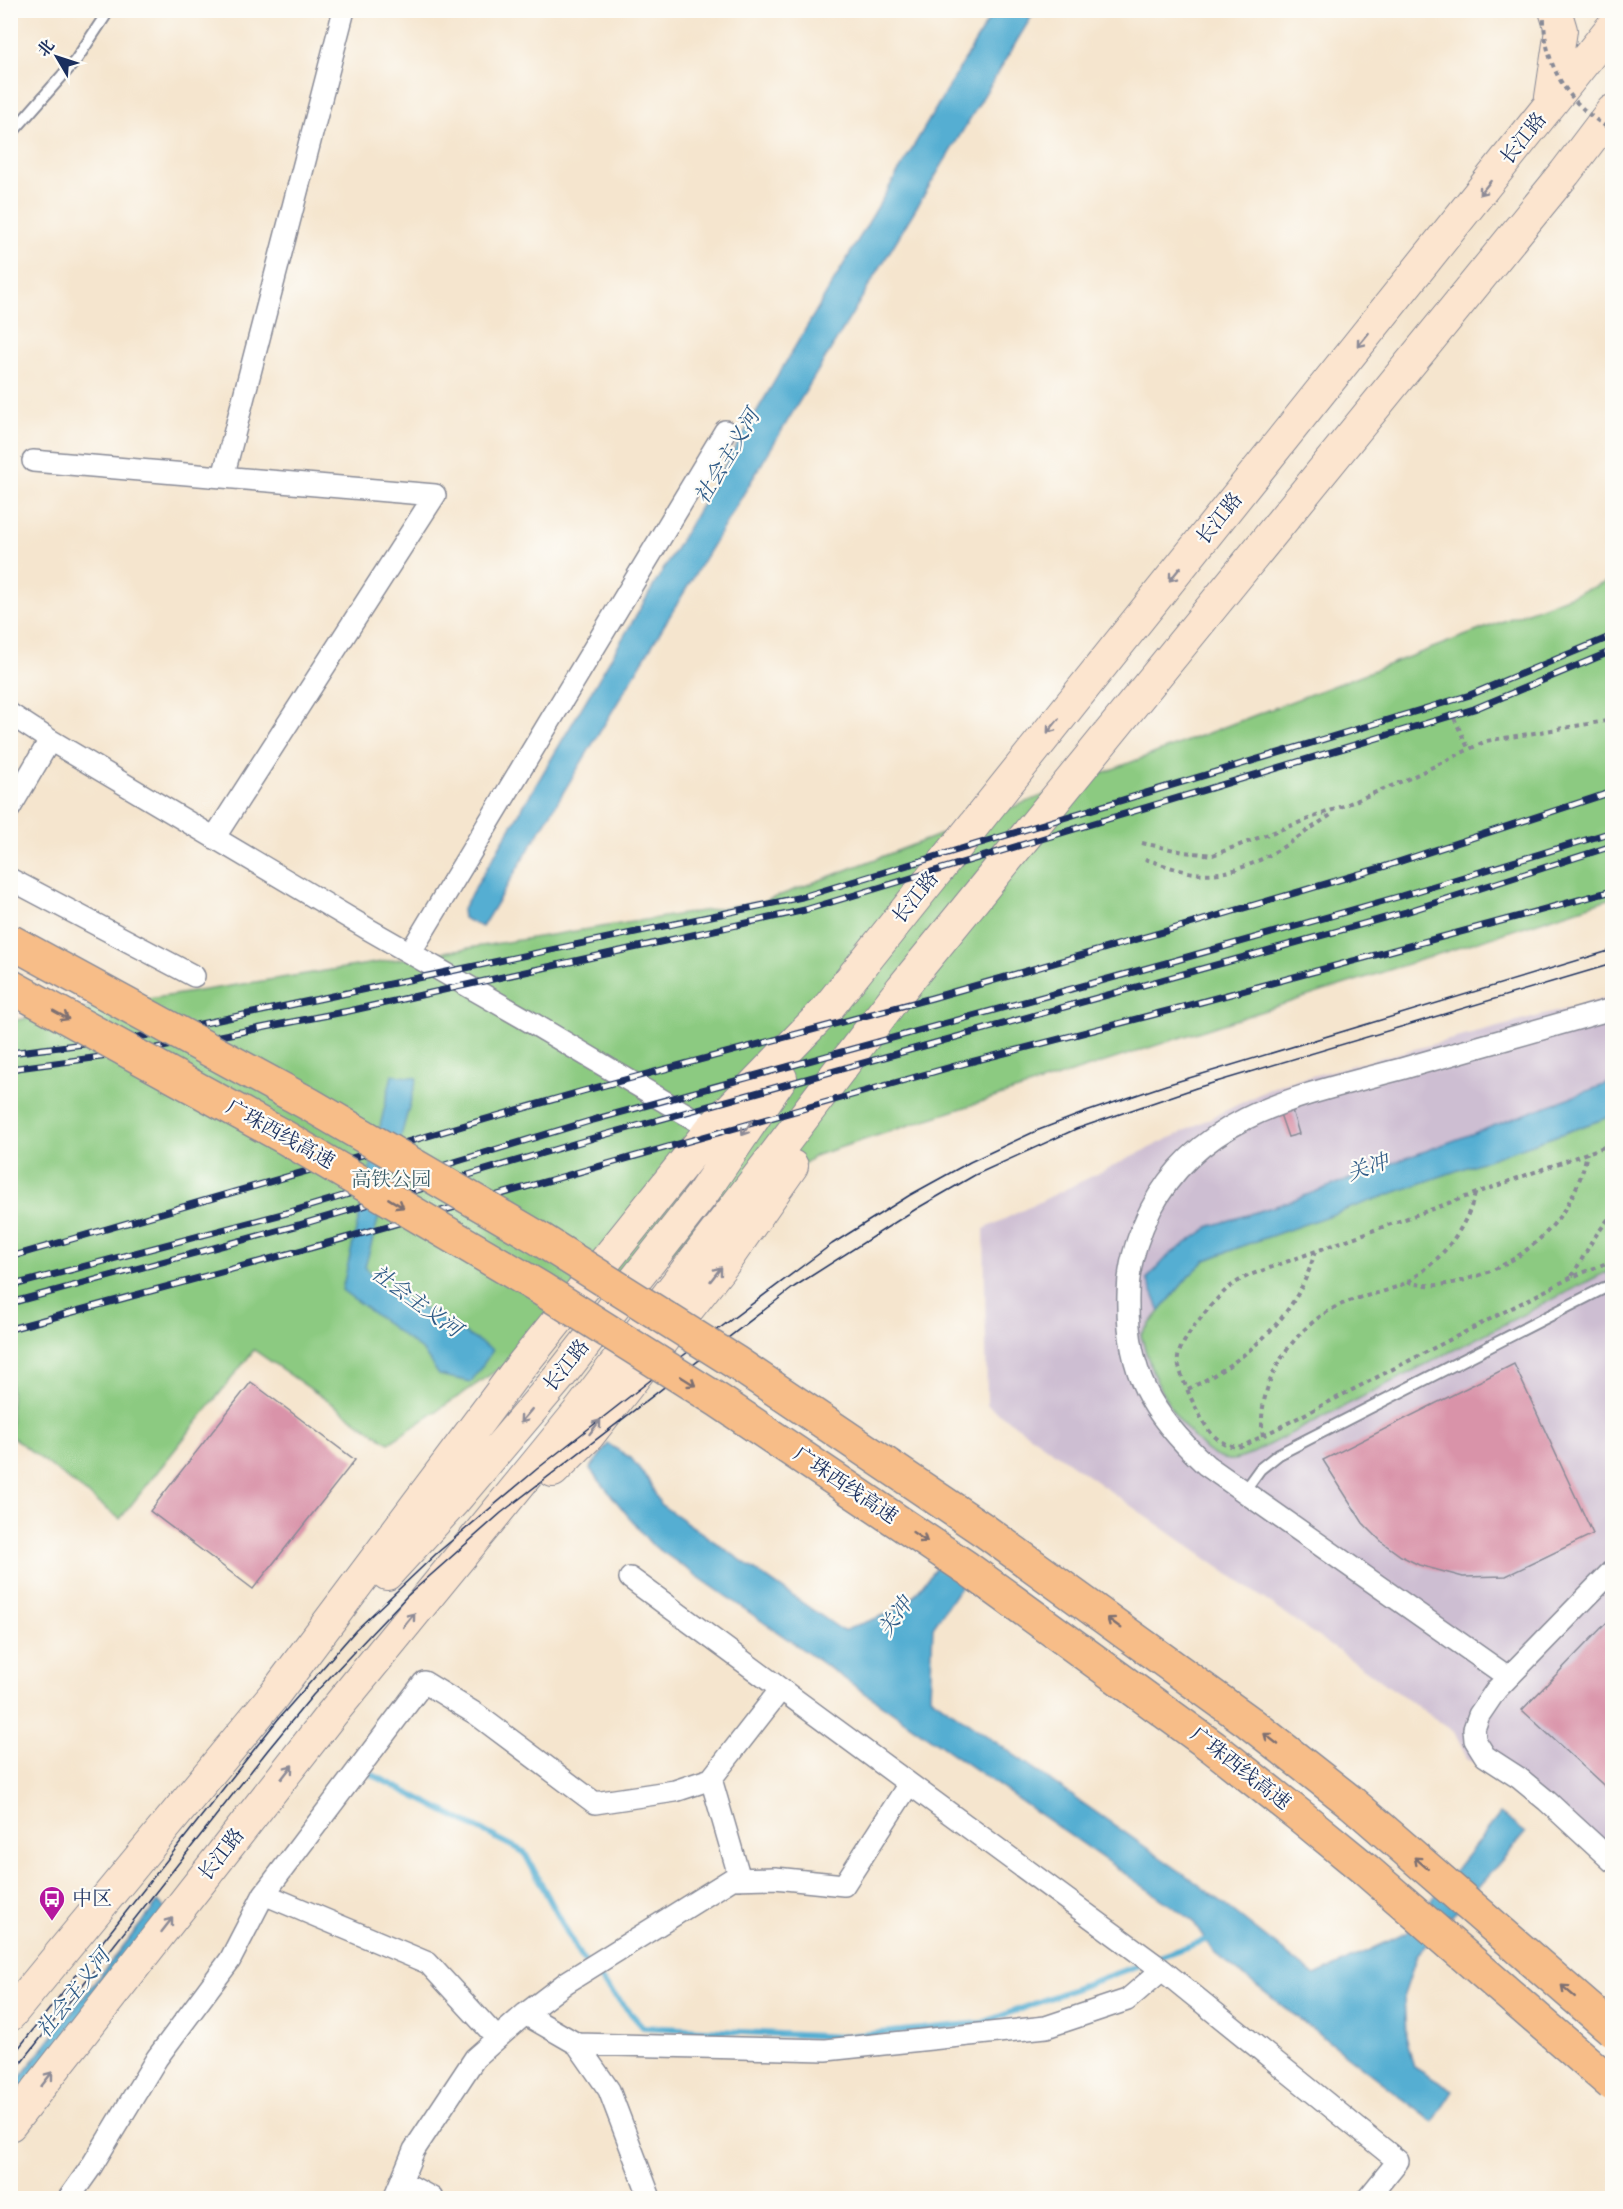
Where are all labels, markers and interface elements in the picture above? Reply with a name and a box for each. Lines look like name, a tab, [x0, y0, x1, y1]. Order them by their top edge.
north arrow	[27, 27, 87, 87]
text: 北	[33, 36, 59, 61]
street label: 长江路	[1495, 108, 1553, 170]
one-way arrow	[1478, 180, 1492, 195]
one-way arrow	[1356, 332, 1370, 347]
water label: 社会主义河	[690, 402, 768, 509]
street label: 长江路	[1191, 488, 1249, 550]
one-way arrow	[1169, 566, 1182, 582]
one-way arrow	[1047, 718, 1060, 734]
street label: 长江路	[887, 867, 945, 929]
one-way arrow	[52, 1010, 70, 1021]
street label: 广珠西线高速	[221, 1095, 339, 1175]
one-way arrow	[741, 1119, 753, 1136]
water label: 关冲	[1344, 1148, 1395, 1187]
park label: 高铁公园	[351, 1168, 431, 1193]
one-way arrow	[387, 1197, 404, 1209]
water label: 社会主义河	[366, 1261, 469, 1346]
one-way arrow	[709, 1266, 722, 1282]
street label: 长江路	[538, 1335, 596, 1397]
one-way arrow	[679, 1376, 696, 1388]
one-way arrow	[519, 1408, 533, 1423]
one-way arrow	[589, 1420, 602, 1436]
street label: 广珠西线高速	[788, 1442, 902, 1530]
one-way arrow	[911, 1531, 928, 1543]
water label: 关冲	[873, 1590, 920, 1642]
one-way arrow	[402, 1612, 415, 1628]
one-way arrow	[1106, 1617, 1123, 1629]
street label: 广珠西线高速	[1185, 1722, 1295, 1816]
one-way arrow	[1263, 1732, 1279, 1745]
one-way arrow	[280, 1764, 293, 1780]
street label: 长江路	[194, 1824, 250, 1886]
one-way arrow	[1414, 1856, 1429, 1870]
bus stop icon: 中区	[37, 1884, 67, 1922]
place label: 中区	[72, 1887, 112, 1912]
one-way arrow	[160, 1918, 173, 1934]
water label: 社会主义河	[31, 1941, 119, 2043]
one-way arrow	[1561, 1984, 1576, 1998]
one-way arrow	[40, 2071, 53, 2087]

